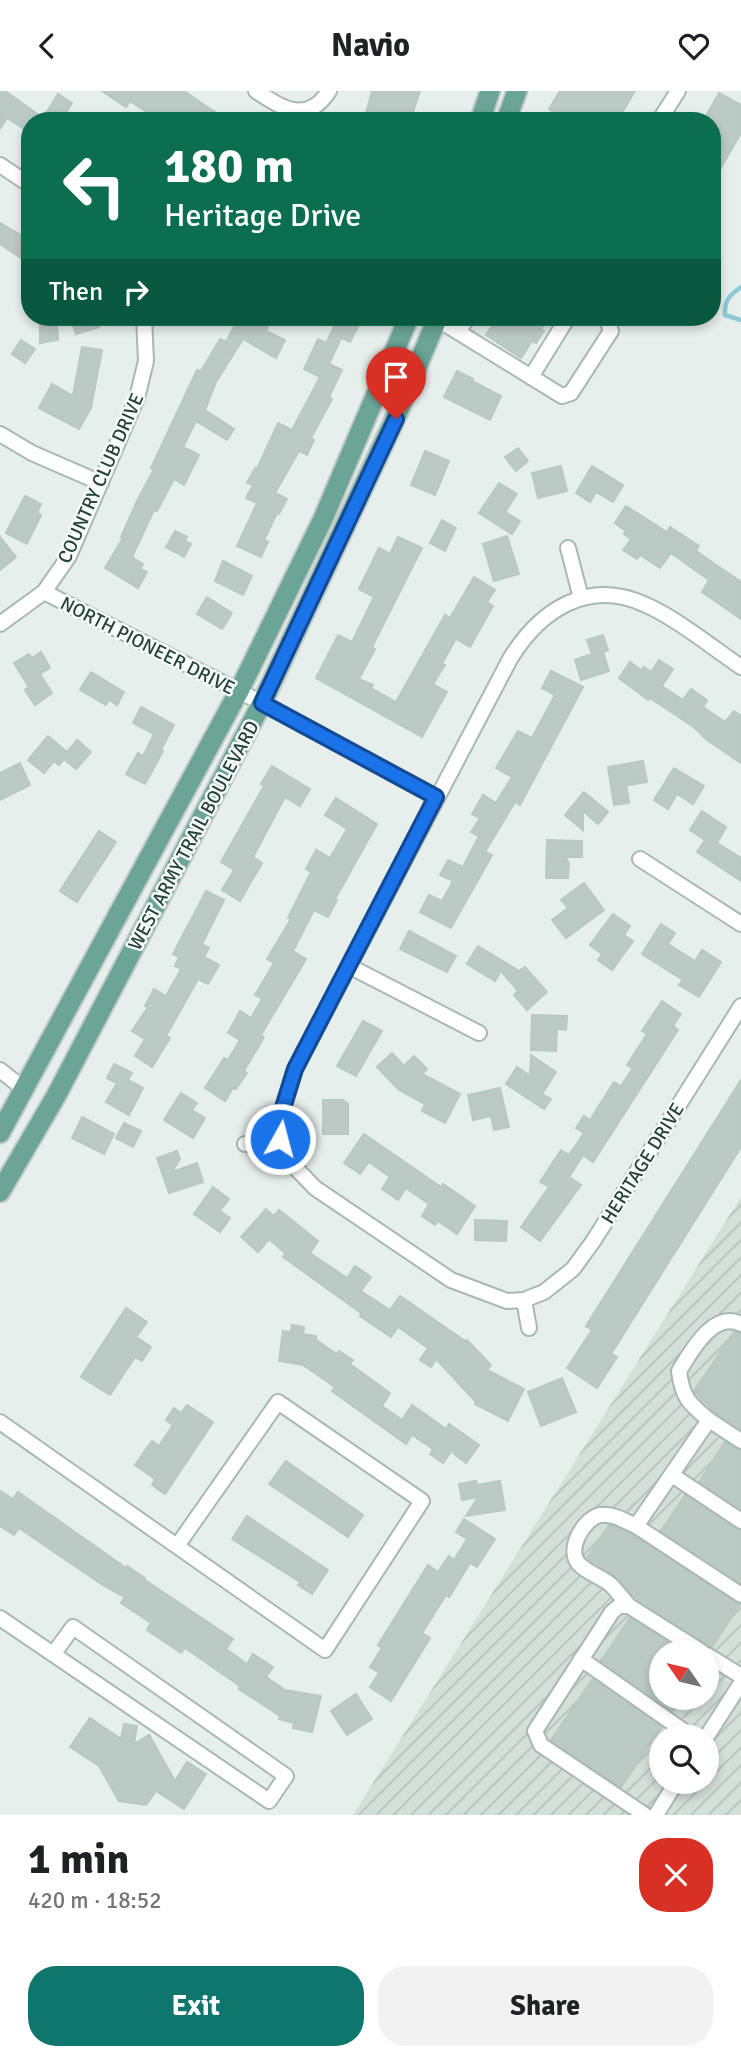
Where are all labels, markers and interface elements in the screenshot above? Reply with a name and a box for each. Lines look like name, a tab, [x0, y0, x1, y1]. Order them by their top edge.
text: Navio	[331, 26, 410, 65]
icon: back	[28, 27, 66, 65]
icon: heart	[675, 27, 713, 65]
text: 180 m	[164, 136, 294, 196]
icon: left	[49, 140, 140, 231]
text: Heritage Drive	[164, 196, 361, 235]
icon: right	[117, 273, 155, 311]
text: Then	[49, 276, 103, 308]
pin	[366, 347, 426, 419]
icon: arrive	[377, 358, 415, 396]
street label: COUNTRY CLUB DRIVE	[53, 390, 149, 567]
street label: NORTH PIONEER DRIVE	[56, 591, 239, 700]
street label: WEST ARMY TRAIL BOULEVARD	[123, 717, 265, 954]
street label: HERITAGE DRIVE	[596, 1099, 690, 1228]
position arrow	[243, 1102, 317, 1176]
north arrow	[649, 1640, 719, 1710]
map controls	[649, 1640, 719, 1794]
button: search	[649, 1724, 719, 1794]
text: 1 min	[28, 1834, 129, 1885]
button: close	[639, 1838, 713, 1912]
text: 420 m · 18:52	[28, 1886, 162, 1915]
button: Exit	[28, 1966, 364, 2046]
button: Share	[378, 1966, 713, 2046]

